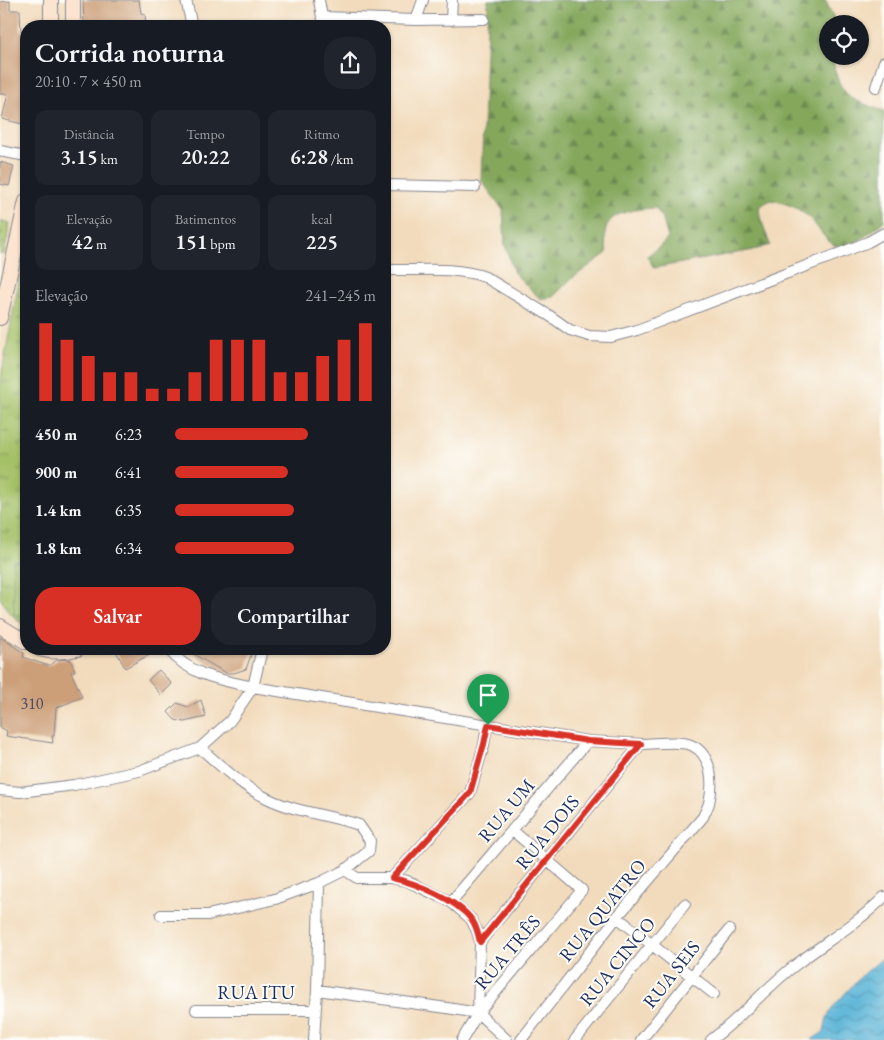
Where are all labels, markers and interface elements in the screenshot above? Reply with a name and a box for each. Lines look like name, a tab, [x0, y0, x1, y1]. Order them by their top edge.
map controls	[819, 15, 869, 65]
button: locate	[819, 15, 869, 65]
text: Corrida noturna	[35, 34, 224, 70]
button: share	[324, 37, 376, 89]
text: 20:10 · 7 × 450 m	[35, 71, 142, 92]
text: Distância	[64, 125, 114, 143]
text: Tempo	[186, 125, 225, 143]
text: Ritmo	[304, 125, 340, 143]
text: 3.15	[60, 143, 98, 170]
text: 20:22	[181, 143, 230, 170]
text: 6:28	[290, 143, 328, 170]
text: km	[98, 150, 118, 168]
text: /km	[328, 150, 354, 168]
text: Elevação	[66, 210, 112, 228]
text: Batimentos	[175, 210, 236, 228]
text: kcal	[311, 210, 332, 228]
text: 42	[72, 228, 93, 255]
text: 151	[175, 228, 208, 255]
text: 225	[306, 228, 338, 255]
text: m	[93, 235, 107, 253]
text: bpm	[208, 235, 236, 253]
text: Elevação	[35, 285, 88, 306]
text: 241–245 m	[305, 285, 376, 306]
text: 450 m	[35, 424, 77, 445]
text: 6:23	[115, 424, 142, 445]
text: 900 m	[35, 462, 77, 483]
text: 6:41	[115, 462, 142, 483]
text: 1.4 km	[35, 500, 81, 521]
text: 6:35	[115, 500, 142, 521]
text: 1.8 km	[35, 538, 81, 559]
text: 6:34	[115, 538, 142, 559]
button: Salvar	[35, 587, 201, 645]
button: Compartilhar	[211, 587, 376, 645]
pin	[467, 674, 509, 725]
icon: arrive	[474, 681, 502, 709]
house number: 310	[20, 693, 44, 714]
street label: RUA UM	[472, 773, 540, 847]
street label: RUA DOIS	[510, 790, 585, 875]
street label: RUA QUATRO	[553, 854, 651, 967]
street label: RUA TRÊS	[469, 910, 546, 995]
street label: RUA CINCO	[574, 912, 661, 1011]
street label: RUA SEIS	[637, 935, 706, 1013]
street label: RUA ITU	[217, 980, 295, 1005]

